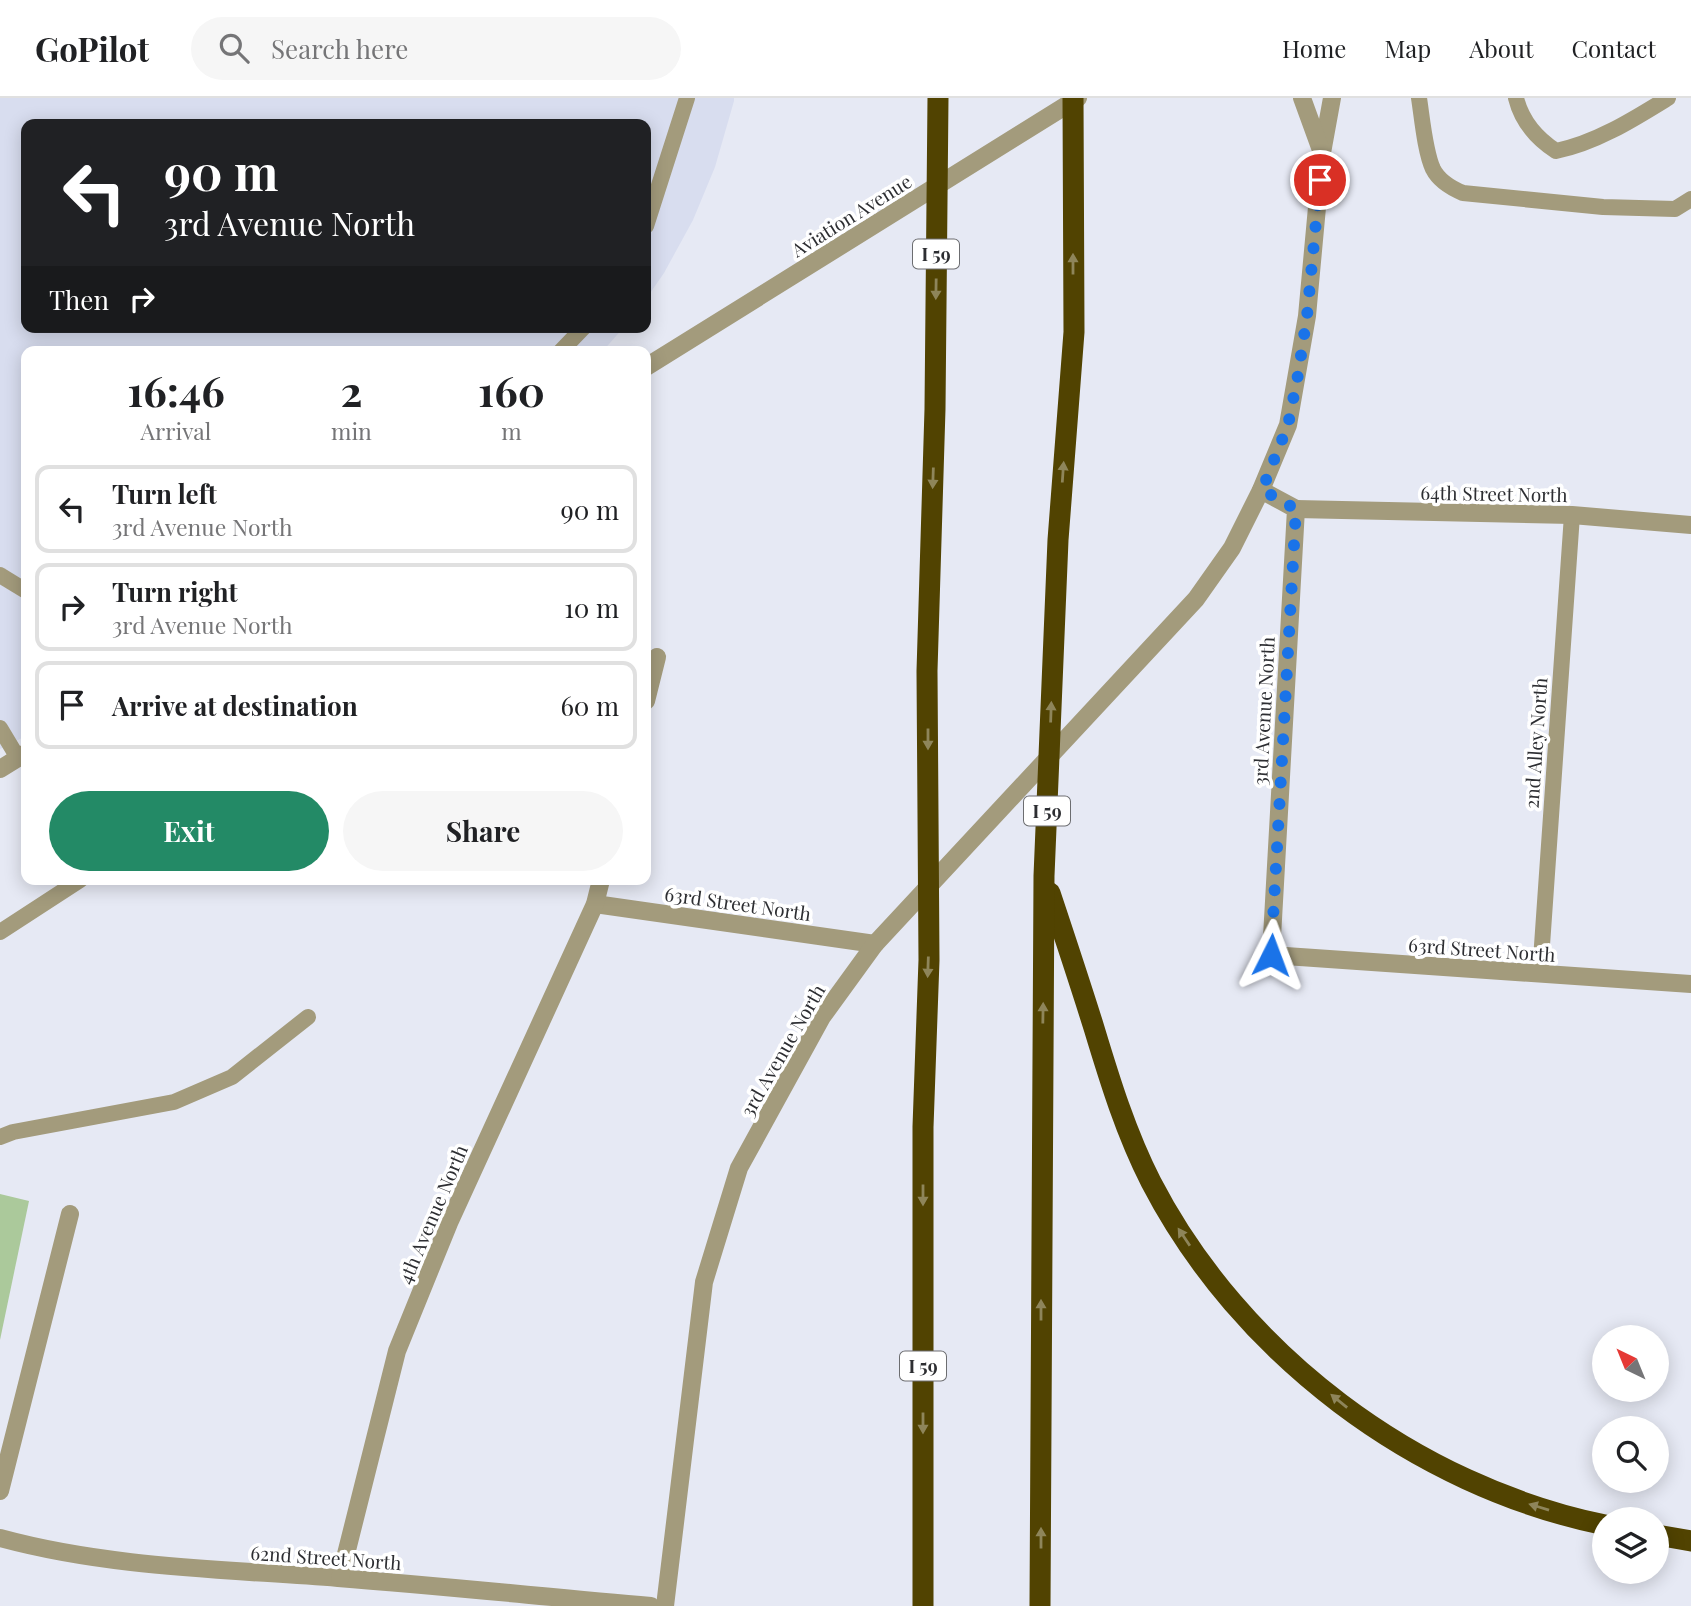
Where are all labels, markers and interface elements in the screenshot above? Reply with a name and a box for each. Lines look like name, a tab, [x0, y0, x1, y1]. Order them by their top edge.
search box	[191, 17, 681, 80]
text: GoPilot	[35, 26, 149, 70]
icon: search	[215, 29, 253, 67]
text: Search here	[271, 31, 408, 66]
text: Home	[1282, 32, 1346, 64]
text: Map	[1384, 32, 1431, 64]
text: About	[1469, 32, 1533, 64]
text: Contact	[1571, 32, 1656, 64]
text: 90 m	[164, 138, 278, 203]
icon: left	[49, 147, 140, 238]
pin	[1290, 150, 1350, 210]
icon: arrive	[1301, 161, 1339, 199]
street label: Aviation Avenue	[785, 168, 916, 263]
text: 3rd Avenue North	[164, 201, 415, 244]
road number: I 59	[913, 239, 959, 268]
one-way arrow	[1067, 252, 1079, 274]
one-way arrow	[930, 278, 942, 300]
icon: right	[123, 280, 161, 318]
text: Then	[49, 282, 109, 317]
text: 16:46	[127, 362, 225, 418]
text: 2	[340, 362, 362, 418]
text: 160	[478, 362, 545, 418]
text: Arrival	[141, 415, 211, 446]
text: min	[331, 415, 372, 446]
text: m	[501, 415, 522, 446]
one-way arrow	[1058, 461, 1069, 483]
one-way arrow	[927, 467, 938, 489]
text: Turn left	[112, 476, 217, 511]
street label: 64th Street North	[1420, 479, 1568, 507]
icon: left	[53, 490, 91, 528]
text: 90 m	[561, 492, 619, 527]
text: 3rd Avenue North	[112, 511, 292, 542]
text: Turn right	[112, 574, 238, 609]
icon: right	[53, 588, 91, 626]
text: 10 m	[564, 590, 619, 625]
text: 3rd Avenue North	[112, 609, 292, 640]
street label: 3rd Avenue North	[1246, 636, 1280, 786]
street label: 2nd Alley North	[1517, 677, 1553, 809]
icon: arrive	[53, 686, 91, 724]
text: Arrive at destination	[112, 688, 358, 723]
text: 60 m	[560, 688, 619, 723]
one-way arrow	[1045, 701, 1056, 723]
one-way arrow	[922, 729, 934, 751]
button: Exit	[49, 791, 329, 871]
button: Share	[343, 791, 623, 871]
road number: I 59	[1024, 796, 1070, 826]
street label: 63rd Street North	[663, 880, 813, 926]
position arrow	[1234, 918, 1308, 992]
street label: 63rd Street North	[1408, 931, 1556, 967]
one-way arrow	[923, 956, 934, 978]
street label: 3rd Avenue North	[733, 979, 831, 1121]
one-way arrow	[1037, 1002, 1048, 1024]
street label: 4th Avenue North	[391, 1141, 473, 1287]
one-way arrow	[917, 1184, 929, 1206]
one-way arrow	[1177, 1227, 1190, 1247]
one-way arrow	[1035, 1299, 1047, 1321]
north arrow	[1592, 1325, 1670, 1402]
map controls	[1592, 1325, 1669, 1584]
road number: I 59	[900, 1352, 946, 1380]
one-way arrow	[1330, 1395, 1348, 1409]
one-way arrow	[917, 1412, 929, 1434]
button: search	[1592, 1416, 1669, 1493]
one-way arrow	[1528, 1502, 1549, 1512]
button: layers	[1592, 1507, 1669, 1584]
one-way arrow	[1035, 1527, 1047, 1549]
street label: 62nd Street North	[250, 1539, 402, 1575]

